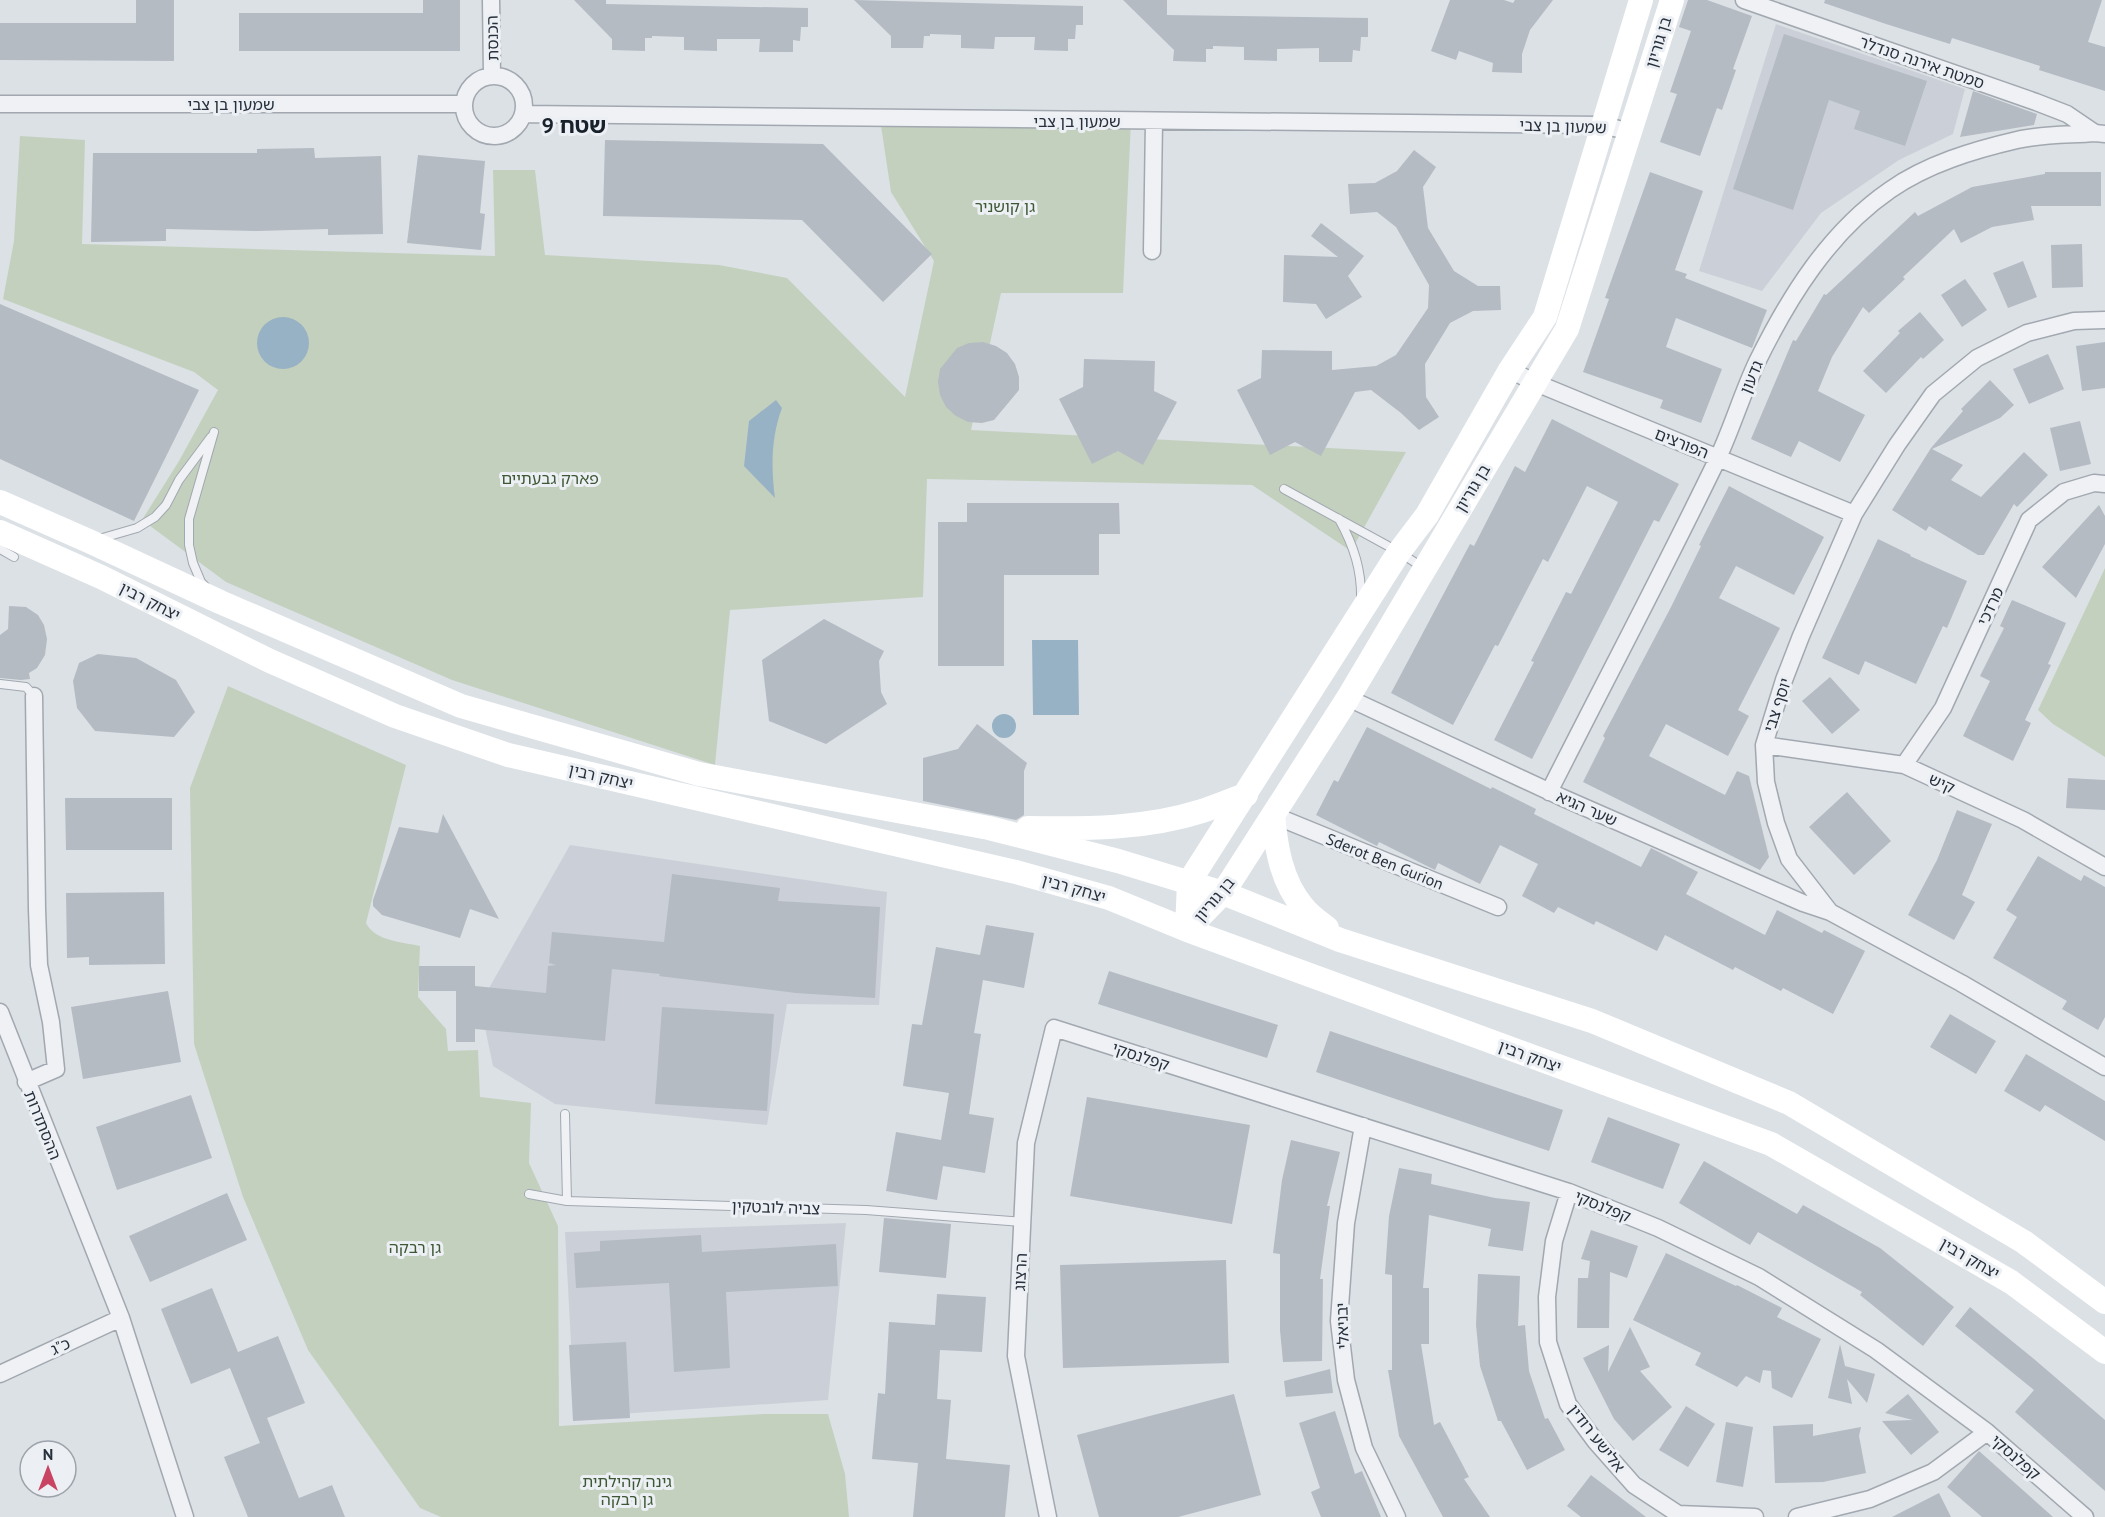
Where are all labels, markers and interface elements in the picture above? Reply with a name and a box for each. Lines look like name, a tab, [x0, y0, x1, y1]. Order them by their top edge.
street label: בן גוריון	[1641, 14, 1675, 70]
street label: הכנסת	[482, 15, 502, 61]
street label: סמטת אירנה סנדלר	[1857, 31, 1987, 93]
street label: שמעון בן צבי	[187, 94, 275, 114]
district label: שטח 9	[542, 111, 606, 139]
street label: שמעון בן צבי	[1033, 111, 1121, 131]
street label: שמעון בן צבי	[1519, 114, 1607, 138]
park label: גן קושניר	[975, 196, 1035, 216]
street label: גדעון	[1735, 357, 1767, 397]
street label: הפורצים	[1652, 423, 1712, 463]
street label: בן גוריון	[1450, 460, 1494, 516]
park label: פארק גבעתיים	[501, 468, 599, 488]
street label: יצחק רבין	[116, 577, 184, 625]
street label: מרדכי	[1972, 584, 2008, 628]
street label: יוסף צבי	[1759, 675, 1795, 735]
street label: יצחק רבין	[567, 759, 635, 793]
street label: קיש	[1926, 768, 1958, 798]
street label: שער הגיא	[1554, 786, 1620, 830]
street label: Sderot Ben Gurion	[1323, 828, 1447, 894]
street label: יצחק רבין	[1040, 869, 1108, 907]
street label: בן גוריון	[1189, 872, 1239, 926]
street label: יצחק רבין	[1496, 1035, 1564, 1077]
street label: קפלנסקי	[1110, 1037, 1172, 1075]
street label: ההסתדרות	[20, 1087, 66, 1163]
street label: קפלנסקי	[1572, 1186, 1634, 1226]
street label: צביה לובטקין	[731, 1195, 821, 1219]
street label: יצחק רבין	[1937, 1233, 2003, 1283]
park label: גן רבקה	[389, 1237, 441, 1257]
street label: הרצוג	[1009, 1252, 1031, 1292]
street label: יבניאלי	[1331, 1302, 1353, 1350]
street label: כ"ג	[47, 1333, 73, 1359]
street label: אלישע רודין	[1564, 1400, 1630, 1476]
street label: קפלנסקי	[1987, 1430, 2045, 1484]
north arrow	[18, 1439, 78, 1499]
text: N	[43, 1444, 53, 1464]
park label: גינה קהילתית גן רבקה	[582, 1471, 672, 1509]

